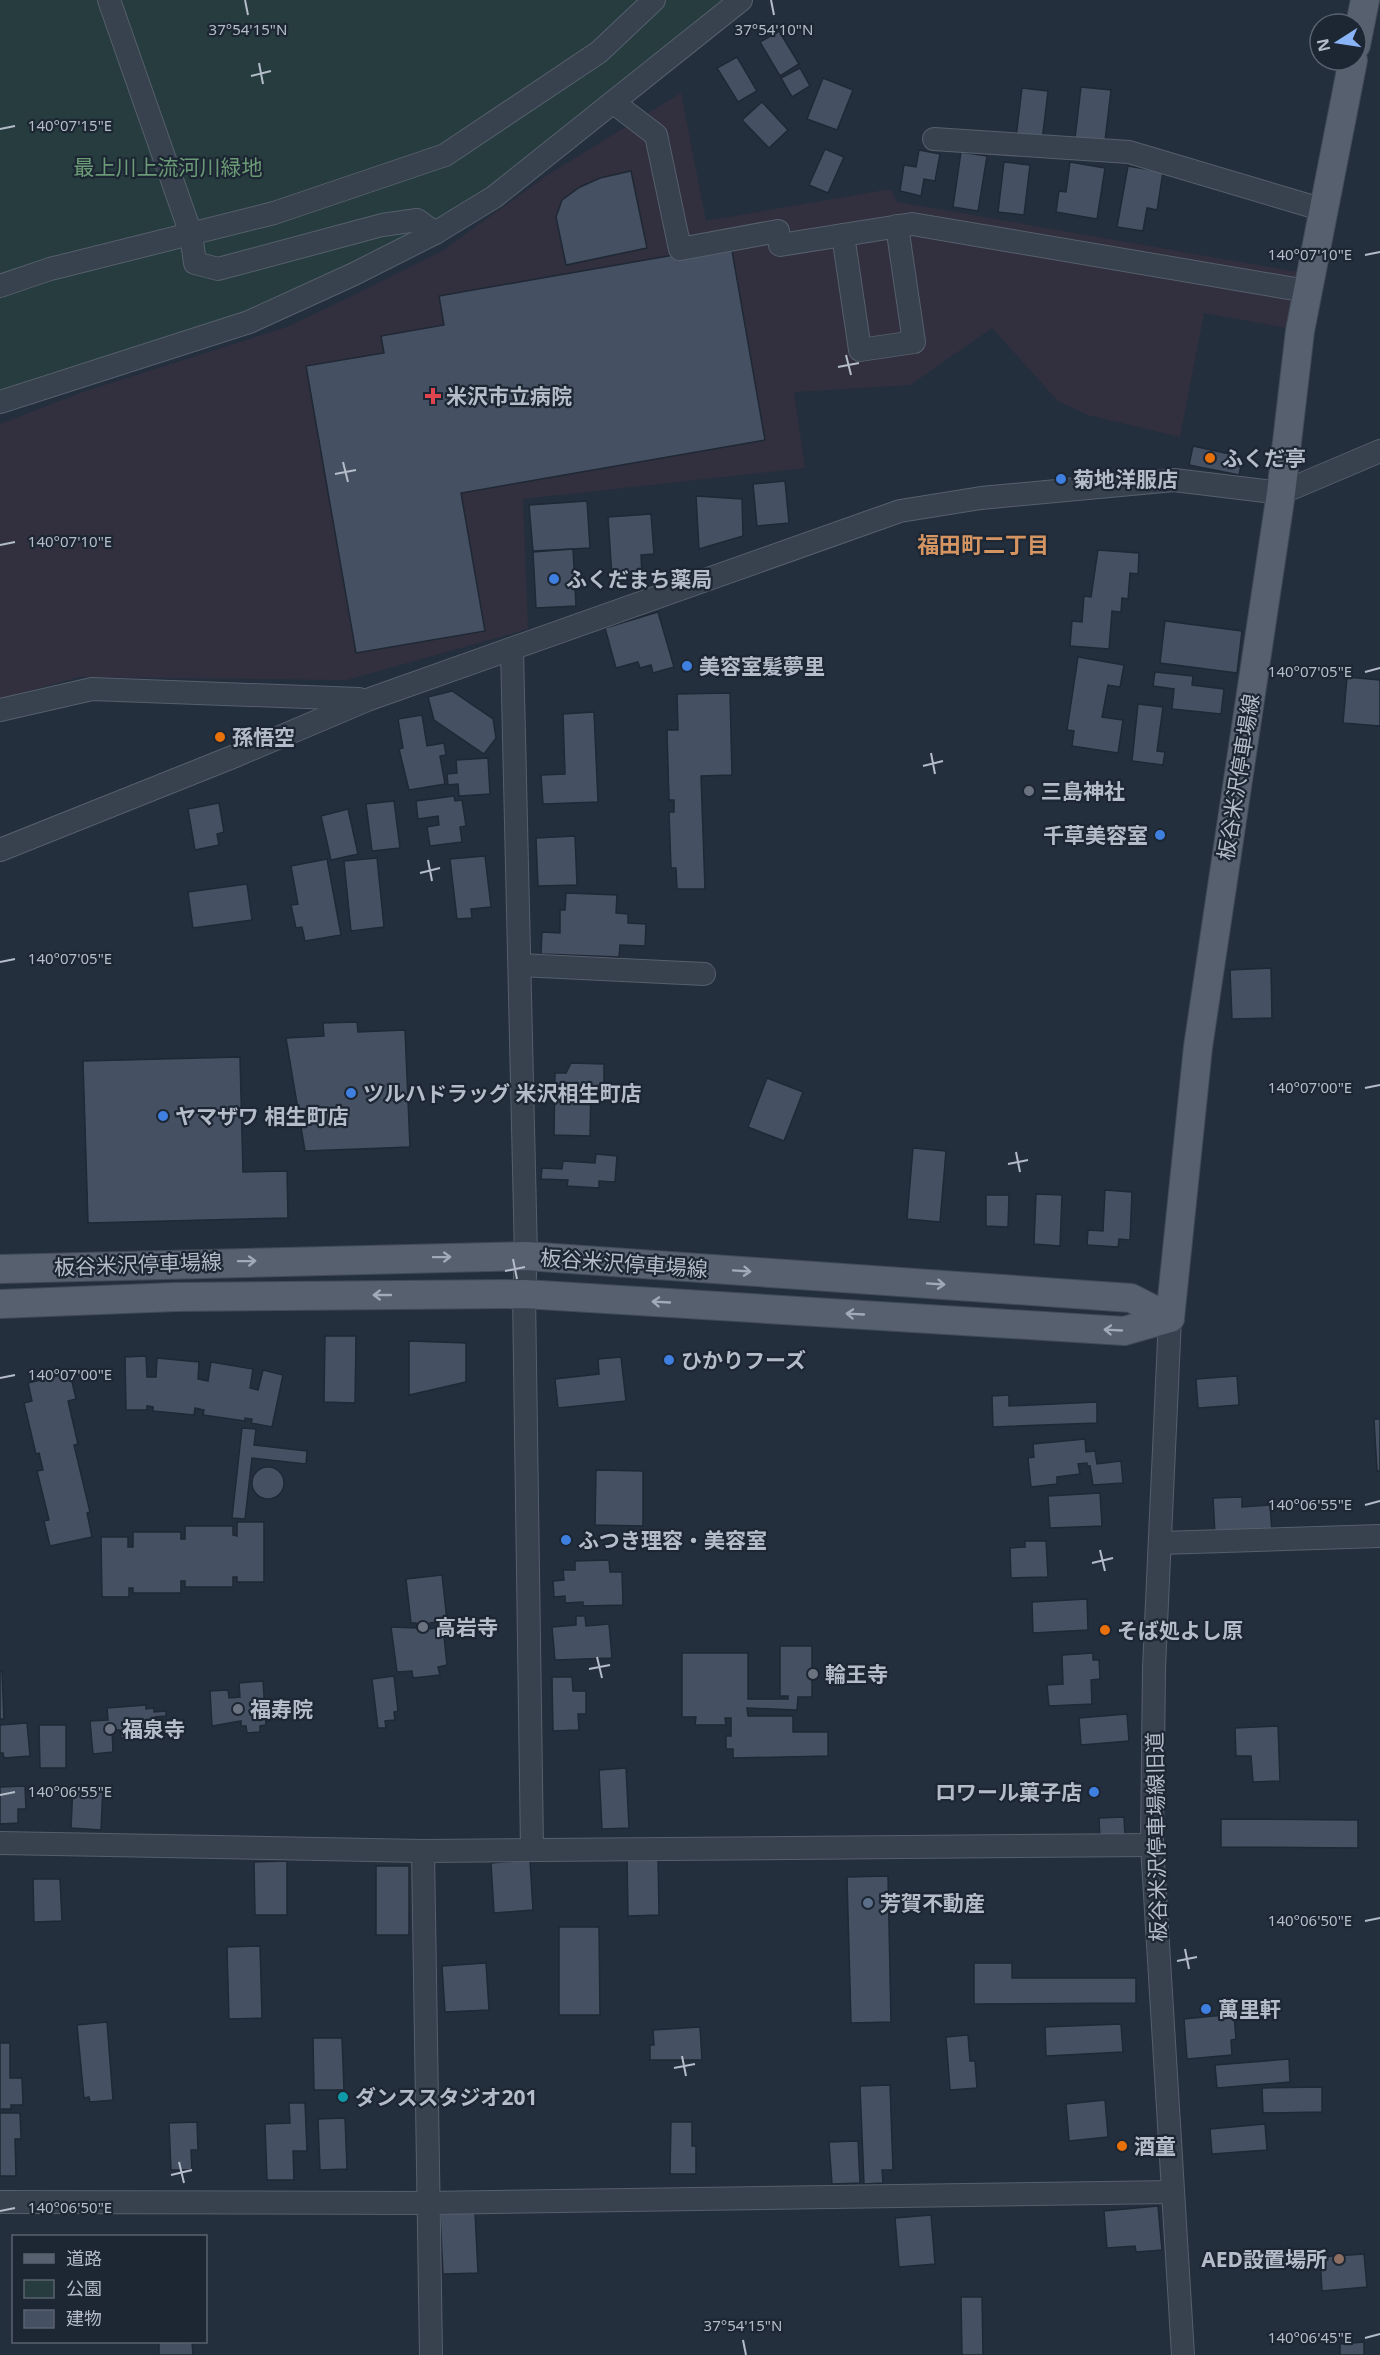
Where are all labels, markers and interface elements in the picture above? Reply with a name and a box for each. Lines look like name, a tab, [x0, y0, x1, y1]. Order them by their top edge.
north arrow	[1308, 12, 1368, 72]
text: 37°54'15"N	[209, 19, 287, 39]
text: 37°54'10"N	[735, 19, 813, 39]
text: N	[1311, 36, 1335, 54]
text: 140°07'15"E	[28, 115, 112, 135]
park label: 最上川上流河川緑地	[74, 153, 263, 181]
text: 140°07'10"E	[1268, 244, 1352, 264]
place label: 米沢市立病院	[446, 382, 572, 410]
marker: 米沢市立病院	[424, 387, 442, 405]
place label: ふくだ亭	[1222, 444, 1306, 472]
marker: ふくだ亭	[1203, 451, 1217, 465]
place label: 菊地洋服店	[1073, 465, 1178, 493]
marker: 菊地洋服店	[1054, 472, 1068, 486]
district label: 福田町二丁目	[917, 529, 1049, 559]
text: 140°07'10"E	[28, 531, 112, 551]
place label: ふくだまち薬局	[566, 565, 713, 593]
marker: ふくだまち薬局	[547, 572, 561, 586]
place label: 美容室髪夢里	[699, 652, 825, 680]
marker: 美容室髪夢里	[680, 659, 694, 673]
text: 140°07'05"E	[1268, 661, 1352, 681]
street label: 板谷米沢停車場線	[1211, 692, 1265, 862]
place label: 孫悟空	[232, 723, 295, 751]
marker: 孫悟空	[213, 730, 227, 744]
place label: 三島神社	[1041, 777, 1125, 805]
marker: 三島神社	[1022, 784, 1036, 798]
place label: 千草美容室	[1043, 821, 1148, 849]
marker: 千草美容室	[1153, 828, 1167, 842]
text: 140°07'05"E	[28, 948, 112, 968]
text: 140°07'00"E	[1268, 1077, 1352, 1097]
place label: ツルハドラッグ 米沢相生町店	[363, 1079, 641, 1107]
marker: ツルハドラッグ 米沢相生町店	[344, 1086, 358, 1100]
place label: ヤマザワ 相生町店	[175, 1102, 348, 1130]
marker: ヤマザワ 相生町店	[156, 1109, 170, 1123]
street label: 板谷米沢停車場線	[539, 1243, 709, 1283]
street label: 板谷米沢停車場線	[54, 1247, 222, 1281]
one-way arrow	[432, 1252, 452, 1263]
one-way arrow	[237, 1255, 257, 1267]
one-way arrow	[731, 1265, 751, 1276]
one-way arrow	[926, 1279, 946, 1290]
one-way arrow	[373, 1289, 393, 1301]
one-way arrow	[651, 1297, 671, 1308]
one-way arrow	[846, 1309, 866, 1320]
one-way arrow	[1103, 1324, 1123, 1335]
place label: ひかりフーズ	[681, 1346, 806, 1374]
marker: ひかりフーズ	[662, 1353, 676, 1367]
text: 140°07'00"E	[28, 1364, 112, 1384]
text: 140°06'55"E	[1268, 1494, 1352, 1514]
place label: ふつき理容・美容室	[578, 1526, 767, 1554]
marker: ふつき理容・美容室	[559, 1533, 573, 1547]
place label: 高岩寺	[435, 1613, 498, 1641]
place label: そば処よし原	[1117, 1616, 1243, 1644]
marker: 高岩寺	[416, 1620, 430, 1634]
marker: そば処よし原	[1098, 1623, 1112, 1637]
place label: 輪王寺	[825, 1660, 888, 1688]
marker: 輪王寺	[806, 1667, 820, 1681]
place label: 福寿院	[250, 1695, 313, 1723]
marker: 福寿院	[231, 1702, 245, 1716]
place label: 福泉寺	[122, 1715, 185, 1743]
marker: 福泉寺	[103, 1722, 117, 1736]
street label: 板谷米沢停車場線旧道	[1140, 1732, 1172, 1942]
place label: ロワール菓子店	[935, 1778, 1082, 1806]
text: 140°06'55"E	[28, 1781, 112, 1801]
marker: ロワール菓子店	[1087, 1785, 1101, 1799]
place label: 芳賀不動産	[880, 1889, 985, 1917]
marker: 芳賀不動産	[861, 1896, 875, 1910]
text: 140°06'50"E	[1268, 1910, 1352, 1930]
place label: 萬里軒	[1218, 1995, 1281, 2023]
marker: 萬里軒	[1199, 2002, 1213, 2016]
place label: ダンススタジオ201	[355, 2083, 538, 2111]
marker: ダンススタジオ201	[336, 2090, 350, 2104]
place label: 酒童	[1134, 2132, 1176, 2160]
marker: 酒童	[1115, 2139, 1129, 2153]
text: 140°06'50"E	[28, 2197, 112, 2217]
legend	[12, 2235, 207, 2343]
place label: AED設置場所	[1201, 2245, 1327, 2273]
text: 道路	[66, 2246, 102, 2270]
marker: AED設置場所	[1332, 2252, 1346, 2266]
text: 公園	[66, 2276, 102, 2300]
text: 建物	[66, 2306, 102, 2330]
text: 37°54'15"N	[704, 2315, 782, 2335]
text: 140°06'45"E	[1268, 2327, 1352, 2347]

